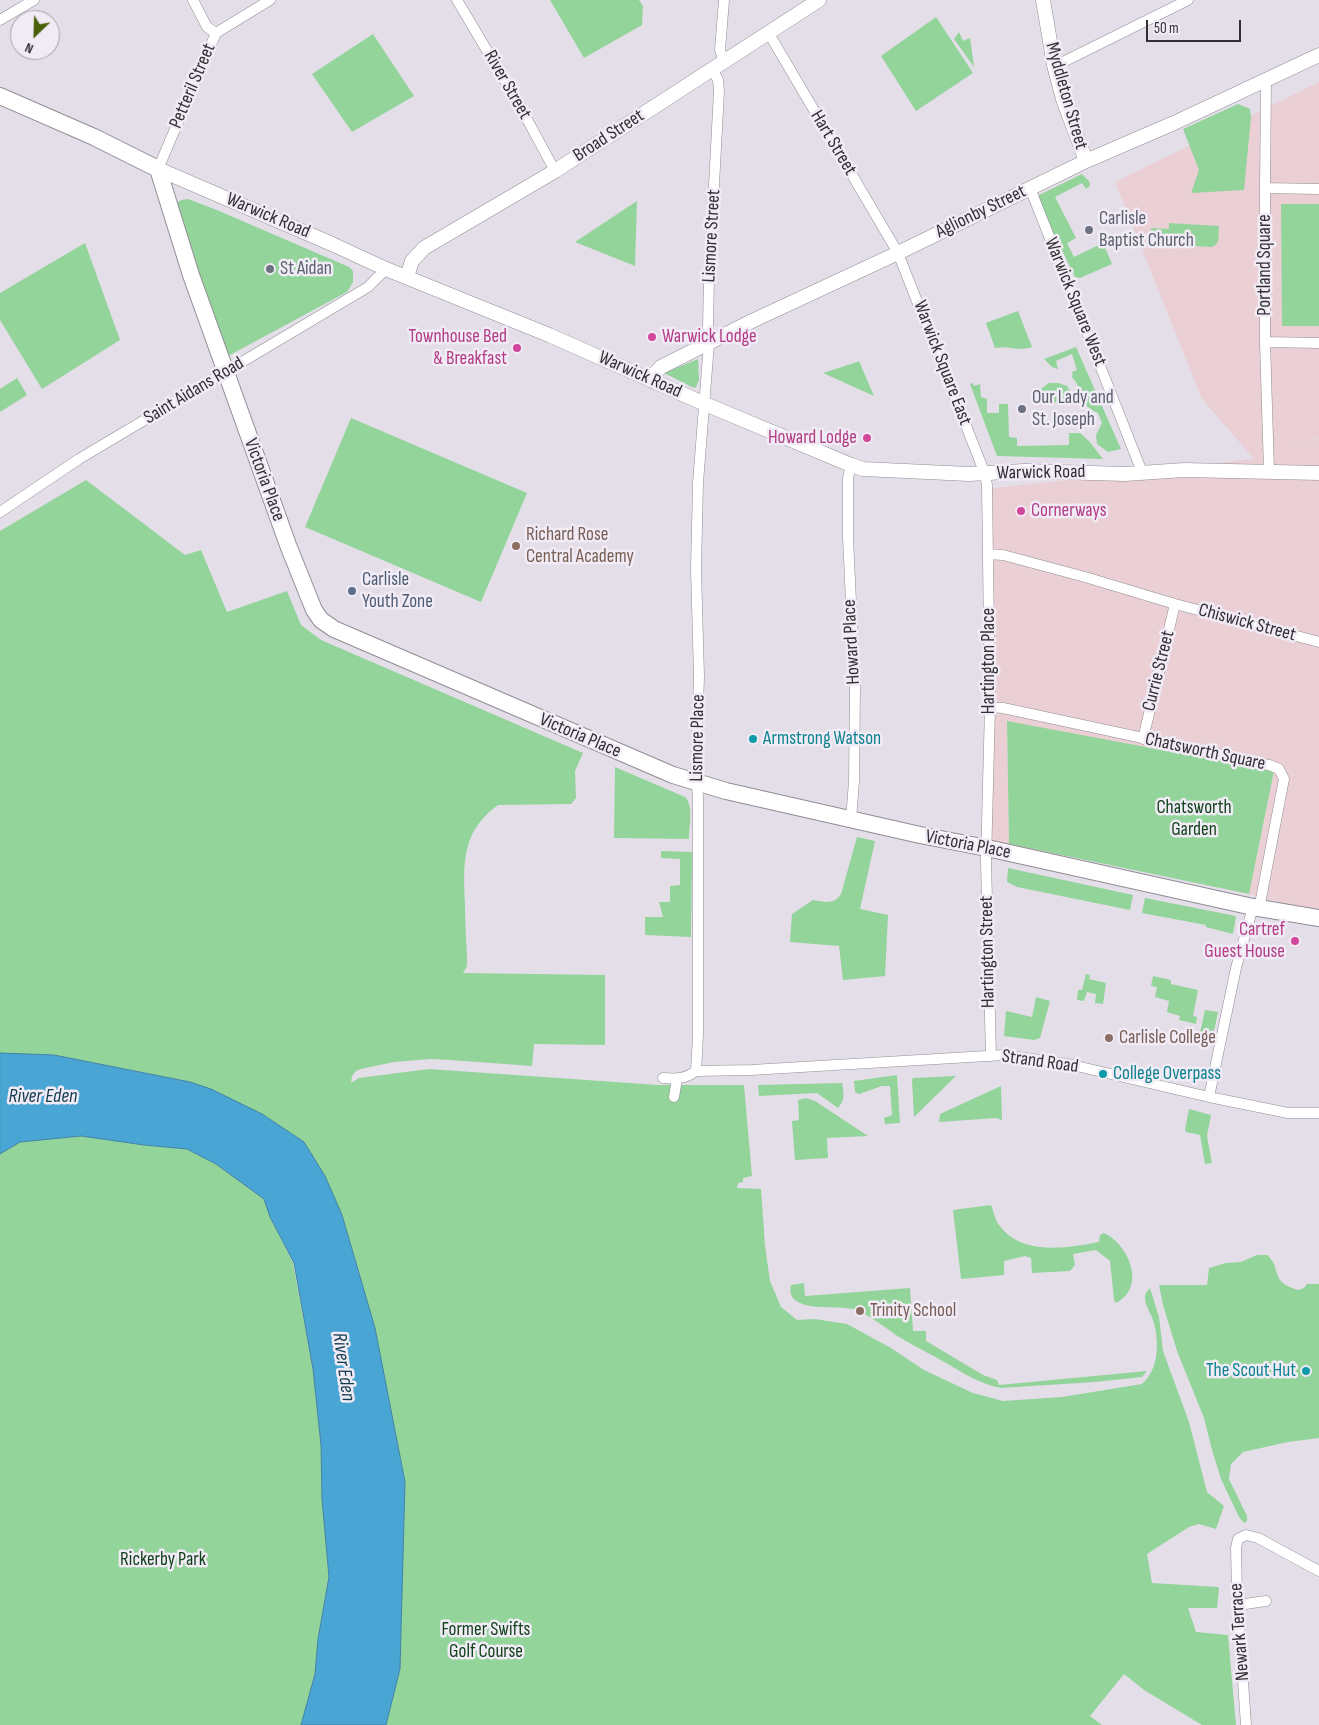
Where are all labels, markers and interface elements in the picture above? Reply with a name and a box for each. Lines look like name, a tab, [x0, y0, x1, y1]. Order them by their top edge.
north arrow	[10, 10, 60, 60]
scale bar	[1149, 10, 1244, 42]
text: 50 m	[1154, 19, 1179, 38]
text: N	[22, 39, 36, 58]
street label: Petteril Street	[165, 40, 221, 132]
street label: Myddleton Street	[1040, 40, 1092, 152]
street label: River Street	[478, 47, 536, 123]
street label: Broad Street	[569, 105, 649, 167]
street label: Hart Street	[805, 106, 861, 180]
street label: Aglionby Street	[932, 180, 1030, 244]
street label: Warwick Road	[223, 188, 313, 244]
street label: Lismore Street	[698, 189, 726, 283]
place label: Carlisle Baptist Church	[1099, 208, 1194, 252]
street label: Portland Square	[1254, 214, 1276, 316]
marker: Carlisle Baptist Church	[1083, 224, 1095, 236]
street label: Warwick Square West	[1039, 235, 1111, 369]
place label: St Aidan	[280, 258, 332, 280]
marker: St Aidan	[264, 263, 276, 275]
street label: Warwick Square East	[908, 298, 976, 428]
place label: Townhouse Bed & Breakfast	[408, 326, 507, 370]
place label: Warwick Lodge	[662, 326, 757, 348]
marker: Warwick Lodge	[646, 331, 658, 343]
marker: Townhouse Bed & Breakfast	[511, 342, 523, 354]
street label: Warwick Road	[595, 347, 685, 403]
street label: Saint Aidans Road	[140, 352, 248, 430]
place label: Our Lady and St. Joseph	[1032, 387, 1114, 431]
marker: Our Lady and St. Joseph	[1016, 403, 1028, 415]
place label: Howard Lodge	[768, 427, 857, 449]
marker: Howard Lodge	[861, 432, 873, 444]
street label: Victoria Place	[239, 435, 289, 525]
street label: Warwick Road	[996, 461, 1086, 485]
place label: Cornerways	[1031, 500, 1107, 522]
marker: Cornerways	[1015, 505, 1027, 517]
place label: Richard Rose Central Academy	[526, 524, 634, 568]
marker: Richard Rose Central Academy	[510, 540, 522, 552]
place label: Carlisle Youth Zone	[362, 569, 433, 613]
marker: Carlisle Youth Zone	[346, 585, 358, 597]
street label: Howard Place	[838, 599, 866, 685]
street label: Chiswick Street	[1196, 599, 1298, 647]
street label: Hartington Place	[978, 608, 1000, 714]
street label: Currie Street	[1138, 628, 1180, 714]
street label: Lismore Place	[686, 694, 710, 782]
street label: Victoria Place	[536, 709, 624, 763]
place label: Armstrong Watson	[763, 728, 881, 750]
street label: Chatsworth Square	[1143, 728, 1267, 776]
marker: Armstrong Watson	[747, 733, 759, 745]
park label: Chatsworth Garden	[1156, 797, 1232, 841]
street label: Victoria Place	[923, 826, 1013, 864]
street label: Hartington Street	[976, 896, 1000, 1008]
place label: Cartref Guest House	[1204, 919, 1285, 963]
marker: Cartref Guest House	[1289, 935, 1301, 947]
place label: Carlisle College	[1119, 1027, 1216, 1049]
marker: Carlisle College	[1103, 1032, 1115, 1044]
street label: Strand Road	[1000, 1045, 1080, 1079]
place label: College Overpass	[1113, 1063, 1221, 1085]
marker: College Overpass	[1097, 1068, 1109, 1080]
water label: River Eden	[9, 1085, 77, 1109]
place label: Trinity School	[870, 1300, 956, 1322]
marker: Trinity School	[854, 1305, 866, 1317]
water label: River Eden	[326, 1331, 360, 1403]
place label: The Scout Hut	[1206, 1360, 1296, 1382]
marker: The Scout Hut	[1300, 1365, 1312, 1377]
park label: Rickerby Park	[120, 1549, 206, 1571]
street label: Newark Terrace	[1225, 1582, 1255, 1682]
park label: Former Swifts Golf Course	[442, 1619, 530, 1663]

